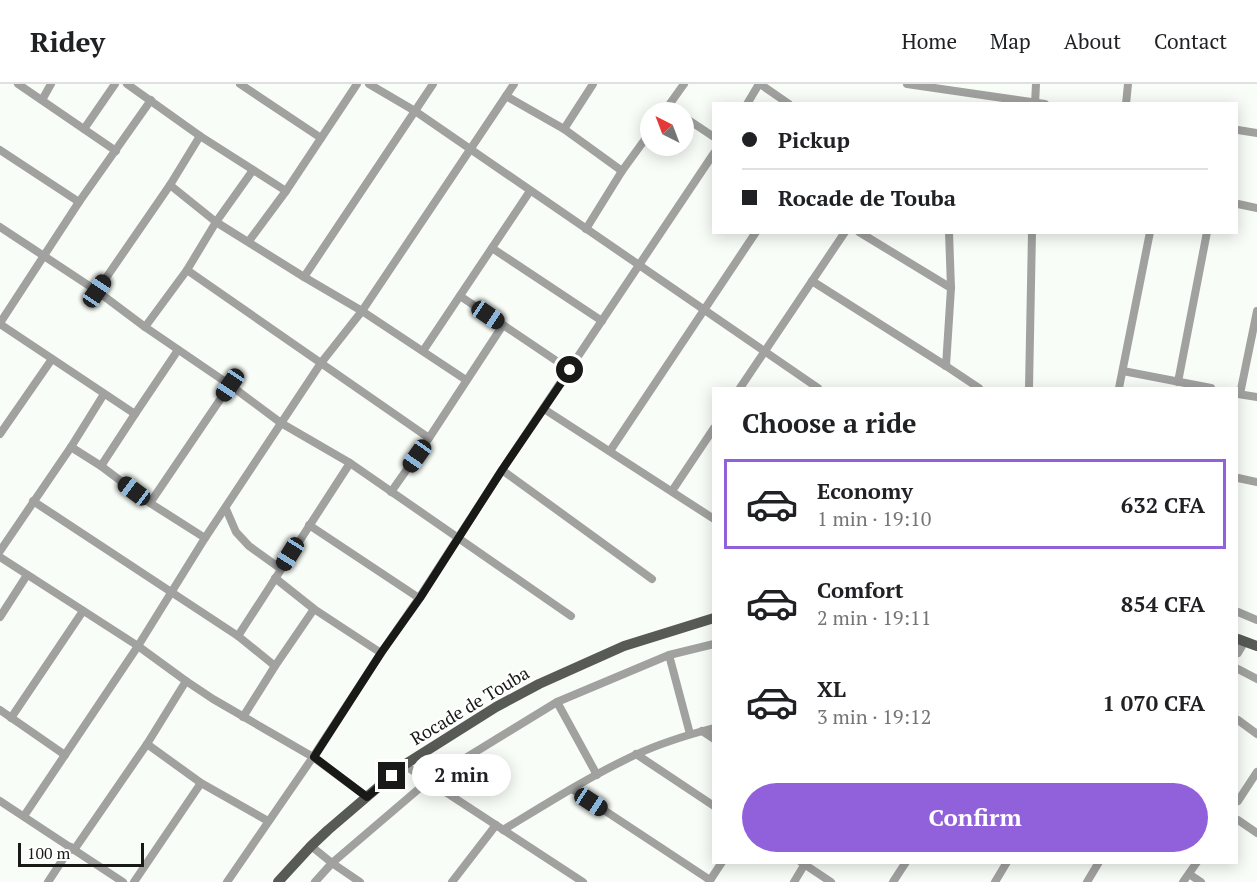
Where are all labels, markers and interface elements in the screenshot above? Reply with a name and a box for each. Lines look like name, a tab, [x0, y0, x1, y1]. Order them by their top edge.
text: Ridey	[30, 23, 105, 60]
text: Home	[901, 27, 957, 55]
text: Map	[990, 27, 1031, 55]
text: About	[1064, 27, 1121, 55]
text: Contact	[1154, 27, 1227, 55]
north arrow	[640, 102, 694, 156]
map controls	[640, 102, 694, 156]
text: Pickup	[778, 125, 850, 154]
text: Rocade de Touba	[778, 183, 956, 212]
car	[79, 271, 115, 311]
car	[468, 297, 508, 333]
route start	[556, 356, 583, 383]
car	[212, 365, 248, 405]
text: Choose a ride	[742, 405, 917, 441]
car	[399, 436, 435, 476]
car	[114, 473, 154, 509]
text: Economy	[817, 476, 913, 505]
icon: car	[745, 477, 799, 531]
text: 632 CFA	[1121, 490, 1205, 519]
text: 1 min · 19:10	[817, 505, 931, 532]
car	[273, 534, 307, 574]
text: Comfort	[817, 575, 903, 604]
icon: car	[745, 576, 799, 630]
text: 854 CFA	[1121, 589, 1205, 618]
text: 2 min · 19:11	[817, 604, 931, 631]
street label: Rocade de Touba	[406, 660, 533, 750]
text: XL	[817, 674, 846, 703]
icon: car	[745, 675, 799, 729]
text: 1 070 CFA	[1102, 688, 1205, 717]
text: 3 min · 19:12	[817, 703, 931, 730]
callout: 2 min	[413, 755, 512, 797]
text: 2 min	[434, 761, 489, 788]
route end	[378, 762, 405, 789]
button: Confirm	[742, 783, 1208, 852]
car	[571, 785, 611, 819]
scale bar	[18, 840, 144, 868]
text: 100 m	[27, 842, 70, 864]

